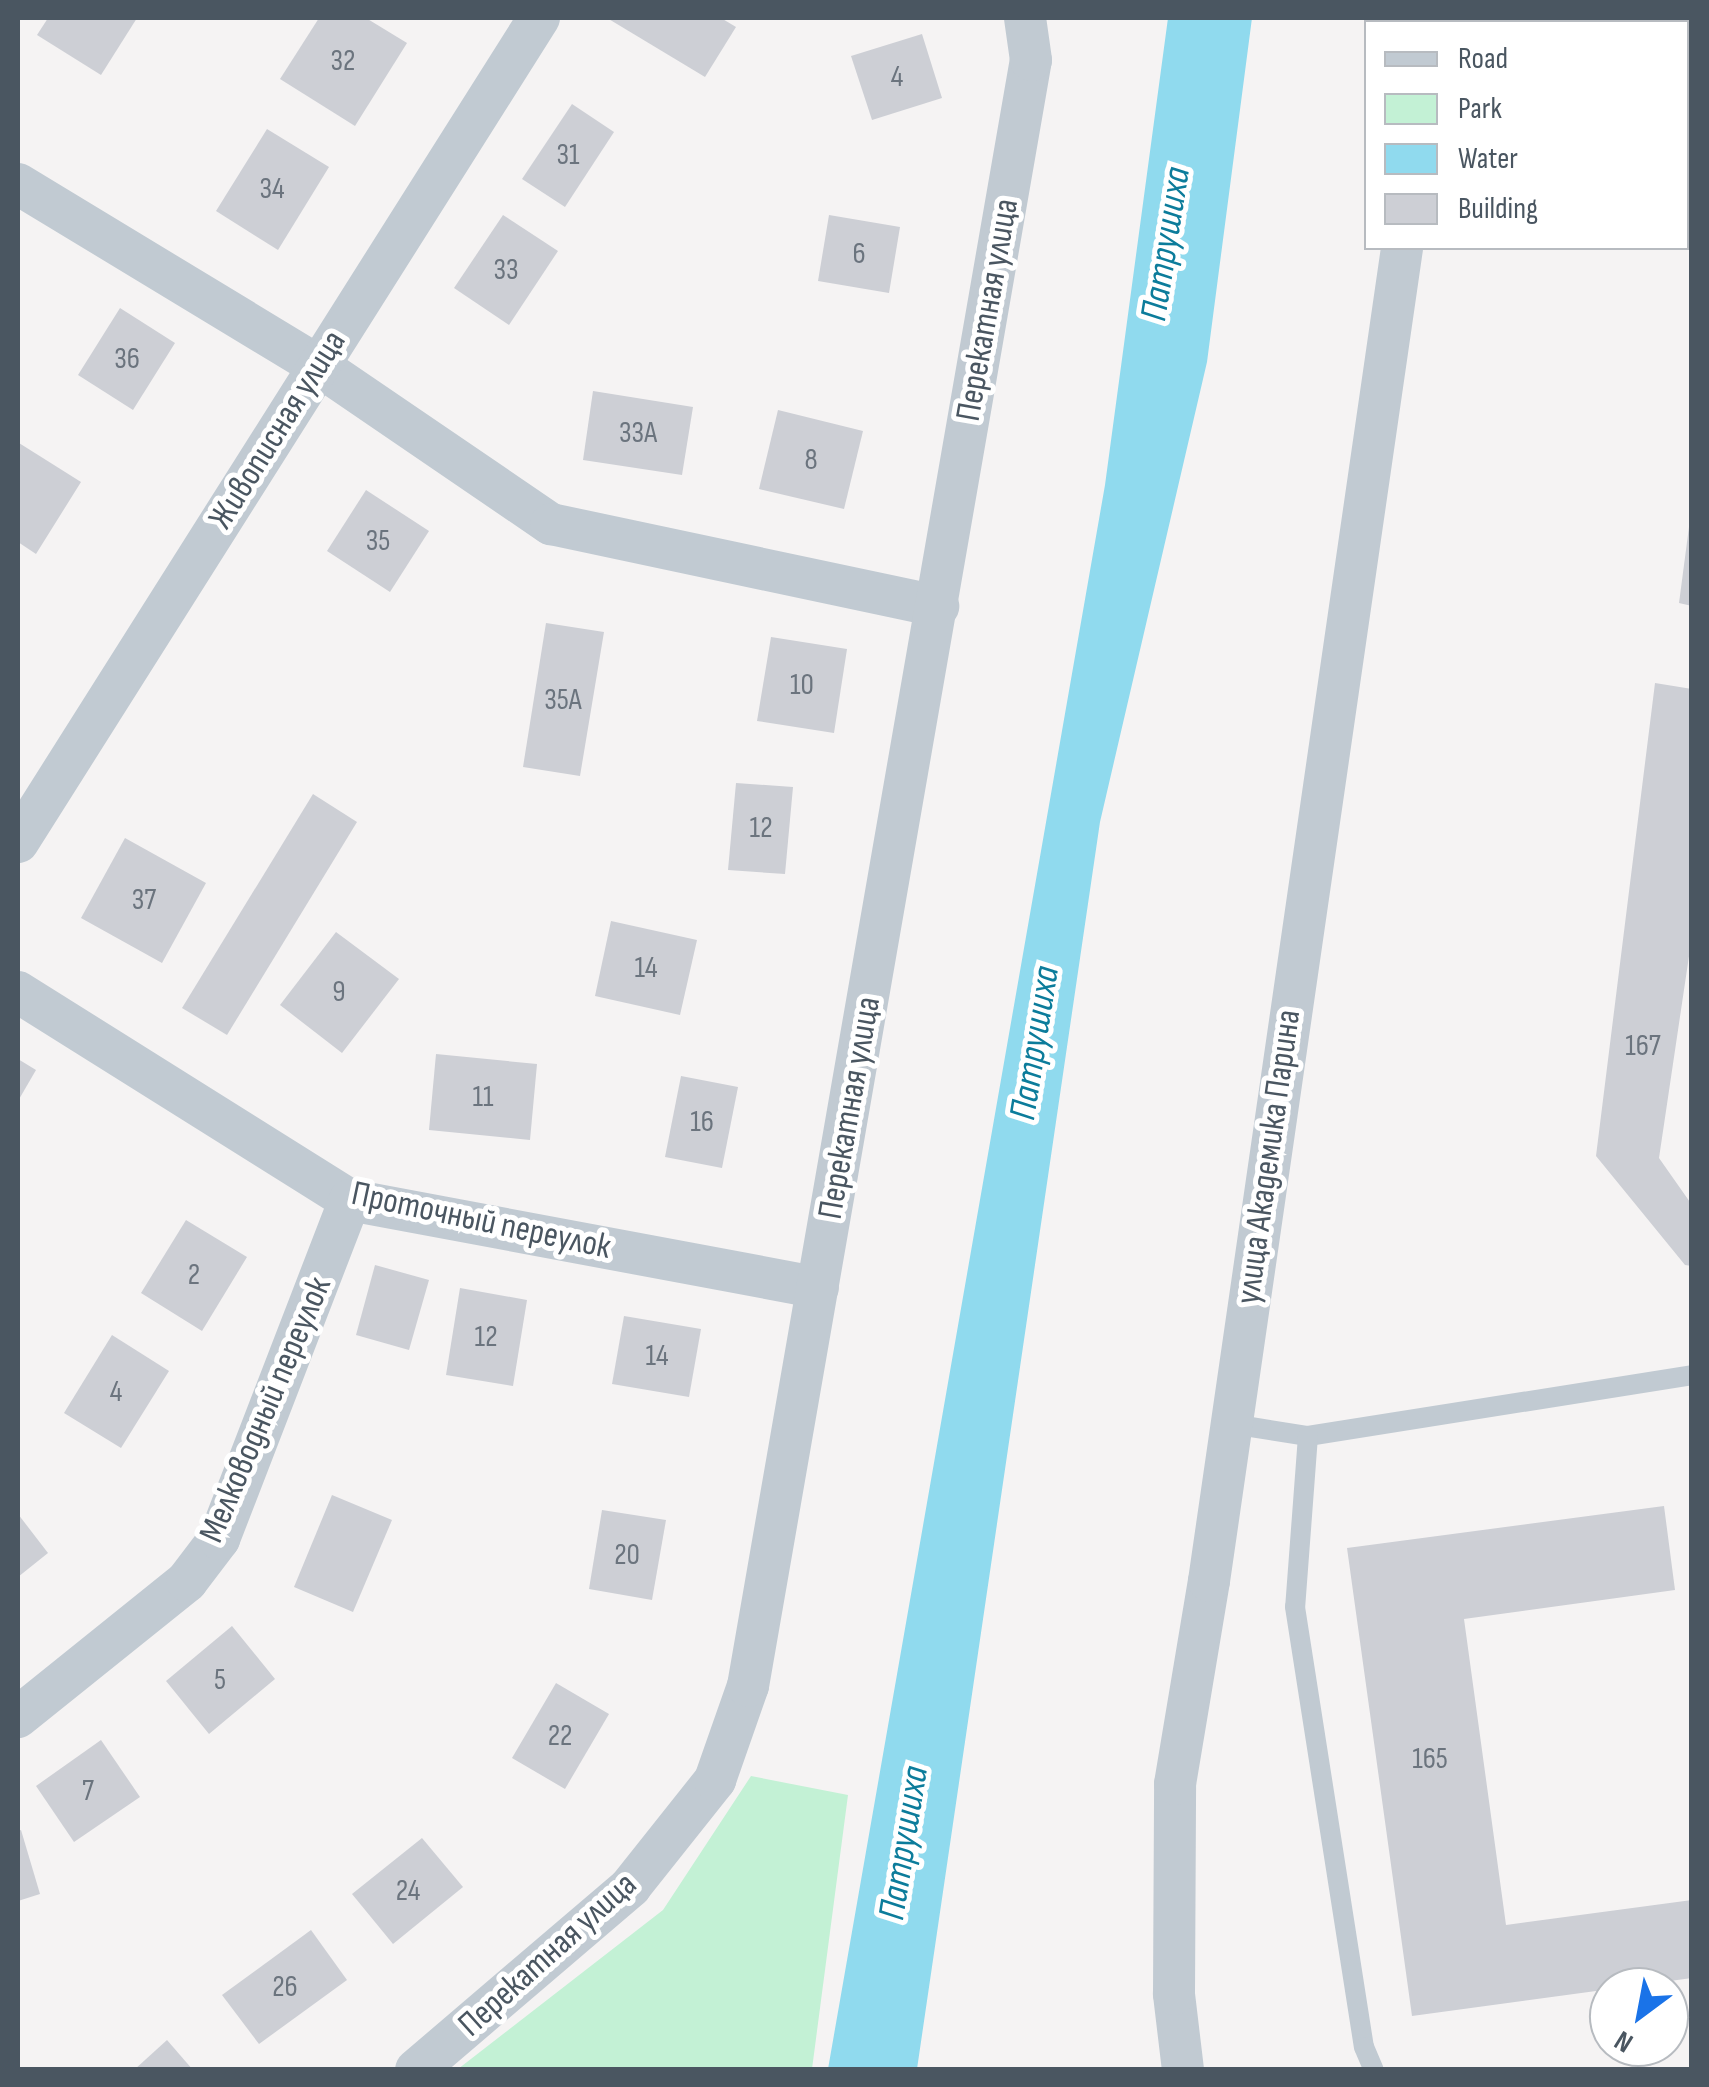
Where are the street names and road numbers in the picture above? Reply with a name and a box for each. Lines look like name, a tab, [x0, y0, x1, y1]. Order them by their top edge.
street label: Перекатная улица	[948, 196, 1028, 424]
street label: Живописная улица	[200, 323, 356, 537]
street label: Перекатная улица	[810, 994, 890, 1222]
street label: улица Академика Парина	[1228, 1007, 1310, 1307]
street label: Проточный переулок	[348, 1173, 614, 1269]
street label: Мелководный переулок	[191, 1271, 341, 1549]
street label: Перекатная улица	[450, 1864, 646, 2046]

